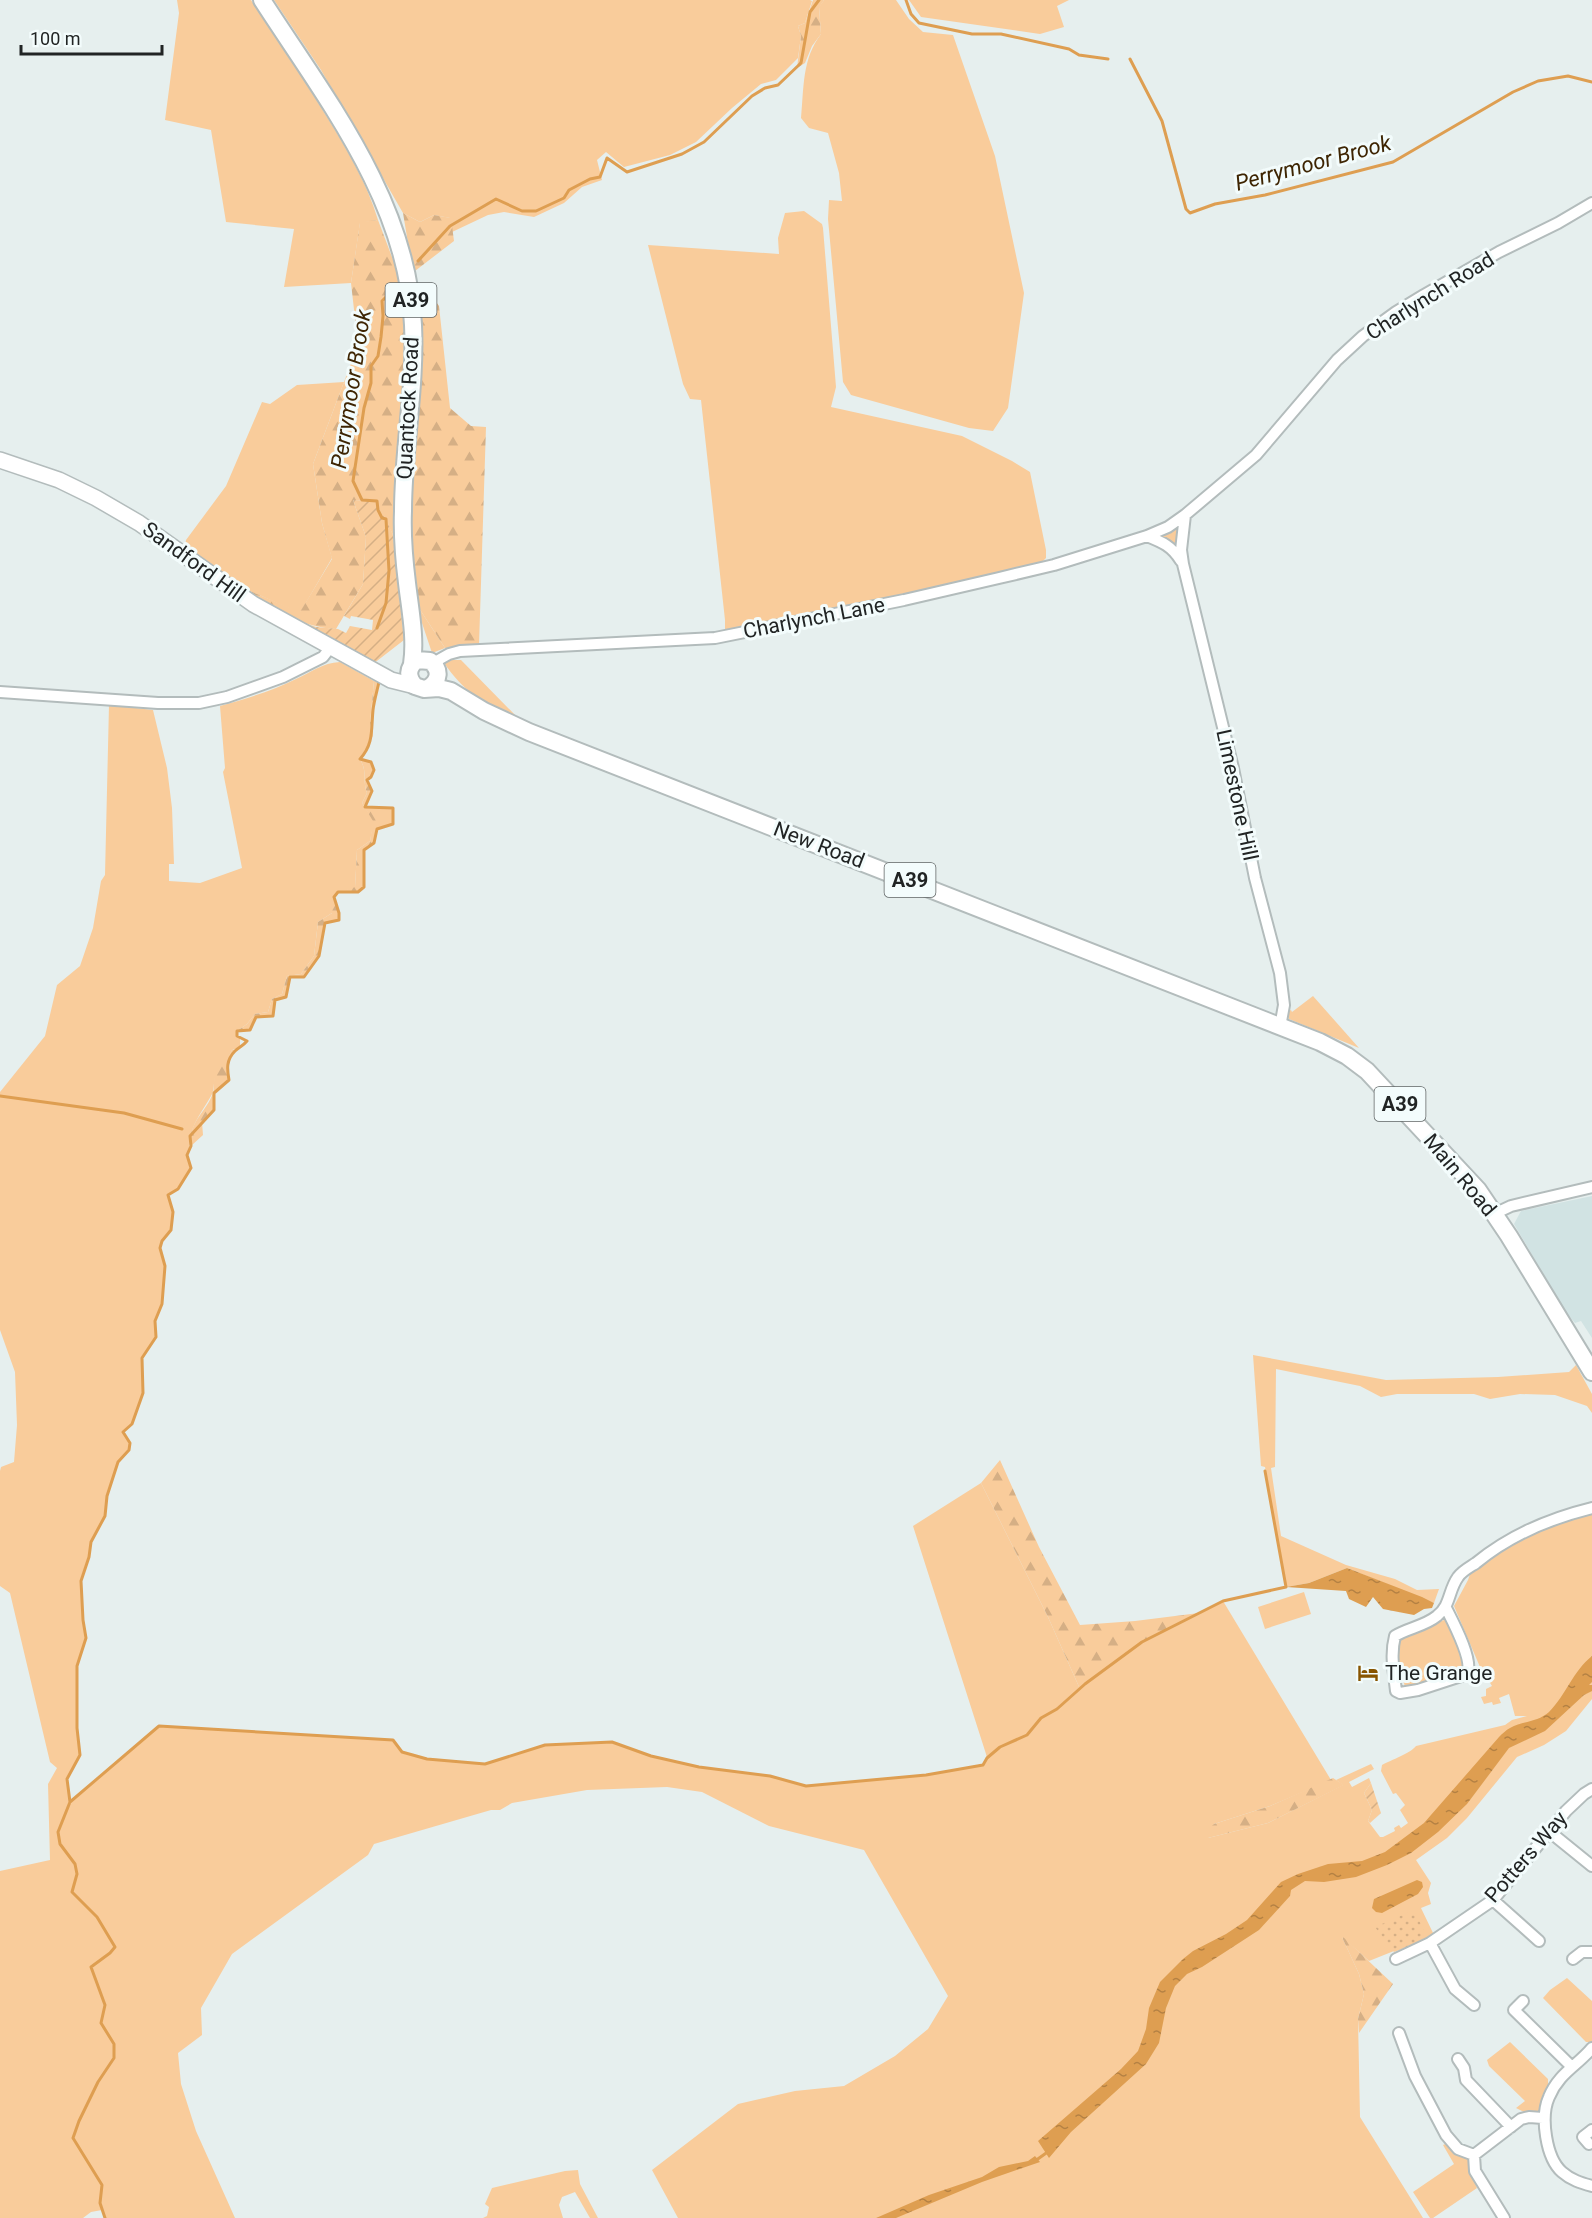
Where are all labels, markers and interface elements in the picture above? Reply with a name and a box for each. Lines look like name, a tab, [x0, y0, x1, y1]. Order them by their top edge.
scale bar	[21, 18, 162, 56]
text: 100 m	[30, 28, 81, 49]
water label: Perrymoor Brook	[1232, 130, 1395, 196]
street label: Charlynch Road	[1362, 247, 1498, 345]
road number: A39	[386, 283, 436, 317]
water label: Perrymoor Brook	[326, 307, 376, 470]
street label: Quantock Road	[392, 336, 424, 480]
street label: Sandford Hill	[138, 517, 250, 607]
street label: Charlynch Lane	[741, 593, 887, 643]
street label: Limestone Hill	[1211, 727, 1263, 863]
street label: New Road	[770, 817, 868, 873]
road number: A39	[884, 863, 936, 897]
road number: A39	[1374, 1087, 1426, 1121]
street label: Main Road	[1419, 1129, 1501, 1221]
hotel icon: The Grange	[1356, 1661, 1380, 1685]
place label: The Grange	[1385, 1661, 1492, 1685]
street label: Potters Way	[1480, 1807, 1572, 1907]

